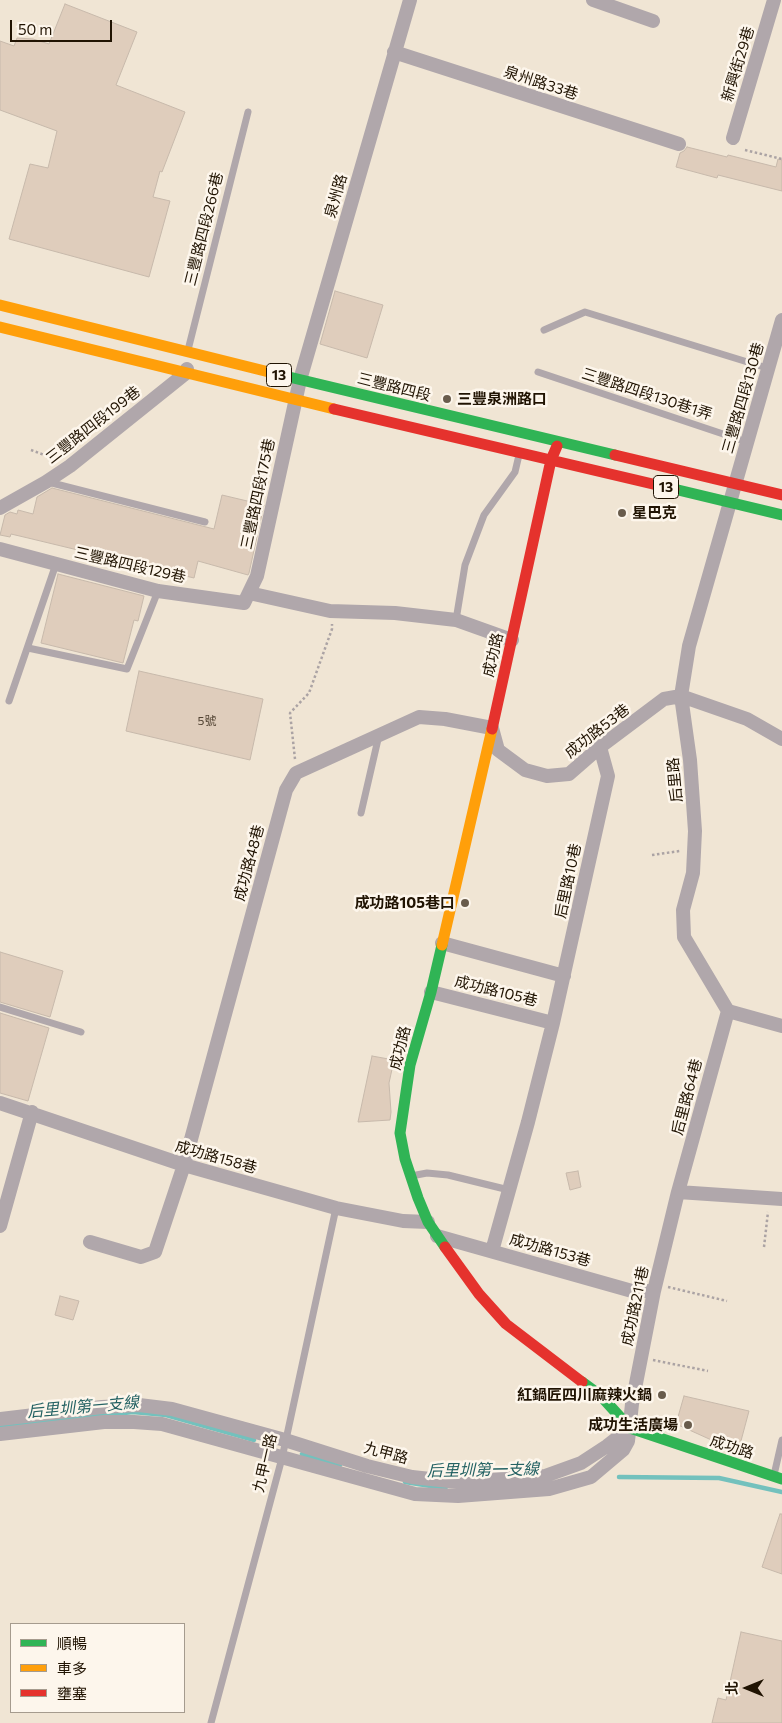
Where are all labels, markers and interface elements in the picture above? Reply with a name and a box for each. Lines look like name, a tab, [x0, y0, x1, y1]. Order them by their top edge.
scale bar	[12, 10, 115, 42]
text: 50 m	[18, 20, 52, 38]
street label: 新興街29巷	[718, 24, 758, 104]
street label: 泉州路33巷	[502, 63, 580, 103]
street label: 三豐路四段266巷	[181, 170, 227, 288]
street label: 泉州路	[321, 172, 351, 220]
street label: 三豐路四段130巷	[719, 340, 767, 456]
road number: 13	[266, 364, 292, 386]
street label: 三豐路四段130巷1弄	[579, 364, 715, 424]
street label: 三豐路四段	[355, 369, 433, 405]
street label: 三豐路四段199巷	[42, 383, 144, 467]
place label: 三豐泉洲路口	[457, 390, 547, 408]
marker: 三豐泉洲路口	[441, 393, 453, 405]
street label: 三豐路四段175巷	[237, 437, 279, 551]
road number: 13	[654, 476, 678, 498]
place label: 星巴克	[632, 504, 677, 522]
marker: 星巴克	[616, 507, 628, 519]
street label: 三豐路四段129巷	[73, 543, 187, 587]
street label: 成功路	[479, 631, 507, 679]
street label: 成功路53巷	[561, 700, 633, 762]
house number: 5號	[198, 714, 216, 728]
street label: 后里路	[664, 757, 686, 803]
street label: 成功路48巷	[230, 823, 268, 903]
street label: 后里路10巷	[551, 842, 585, 920]
place label: 成功路105巷口	[355, 894, 455, 912]
marker: 成功路105巷口	[459, 897, 471, 909]
street label: 成功路105巷	[453, 972, 539, 1010]
street label: 成功路	[386, 1024, 414, 1072]
street label: 后里路64巷	[668, 1057, 706, 1137]
street label: 成功路158巷	[173, 1137, 259, 1177]
street label: 成功路153巷	[507, 1230, 593, 1270]
street label: 成功路211巷	[618, 1264, 652, 1348]
place label: 紅鍋匠四川麻辣火鍋	[517, 1386, 652, 1404]
marker: 紅鍋匠四川麻辣火鍋	[656, 1389, 668, 1401]
water label: 后里圳第一支線	[26, 1393, 140, 1421]
place label: 成功生活廣場	[588, 1416, 678, 1434]
marker: 成功生活廣場	[682, 1419, 694, 1431]
street label: 成功路	[708, 1431, 756, 1463]
street label: 九甲一路	[249, 1432, 281, 1494]
street label: 九甲路	[362, 1438, 410, 1468]
water label: 后里圳第一支線	[427, 1459, 539, 1481]
legend	[10, 1623, 185, 1713]
text: 順暢	[57, 1634, 87, 1652]
text: 車多	[57, 1659, 87, 1677]
north arrow	[722, 1663, 772, 1713]
text: 北	[723, 1681, 740, 1695]
text: 壅塞	[57, 1684, 87, 1702]

